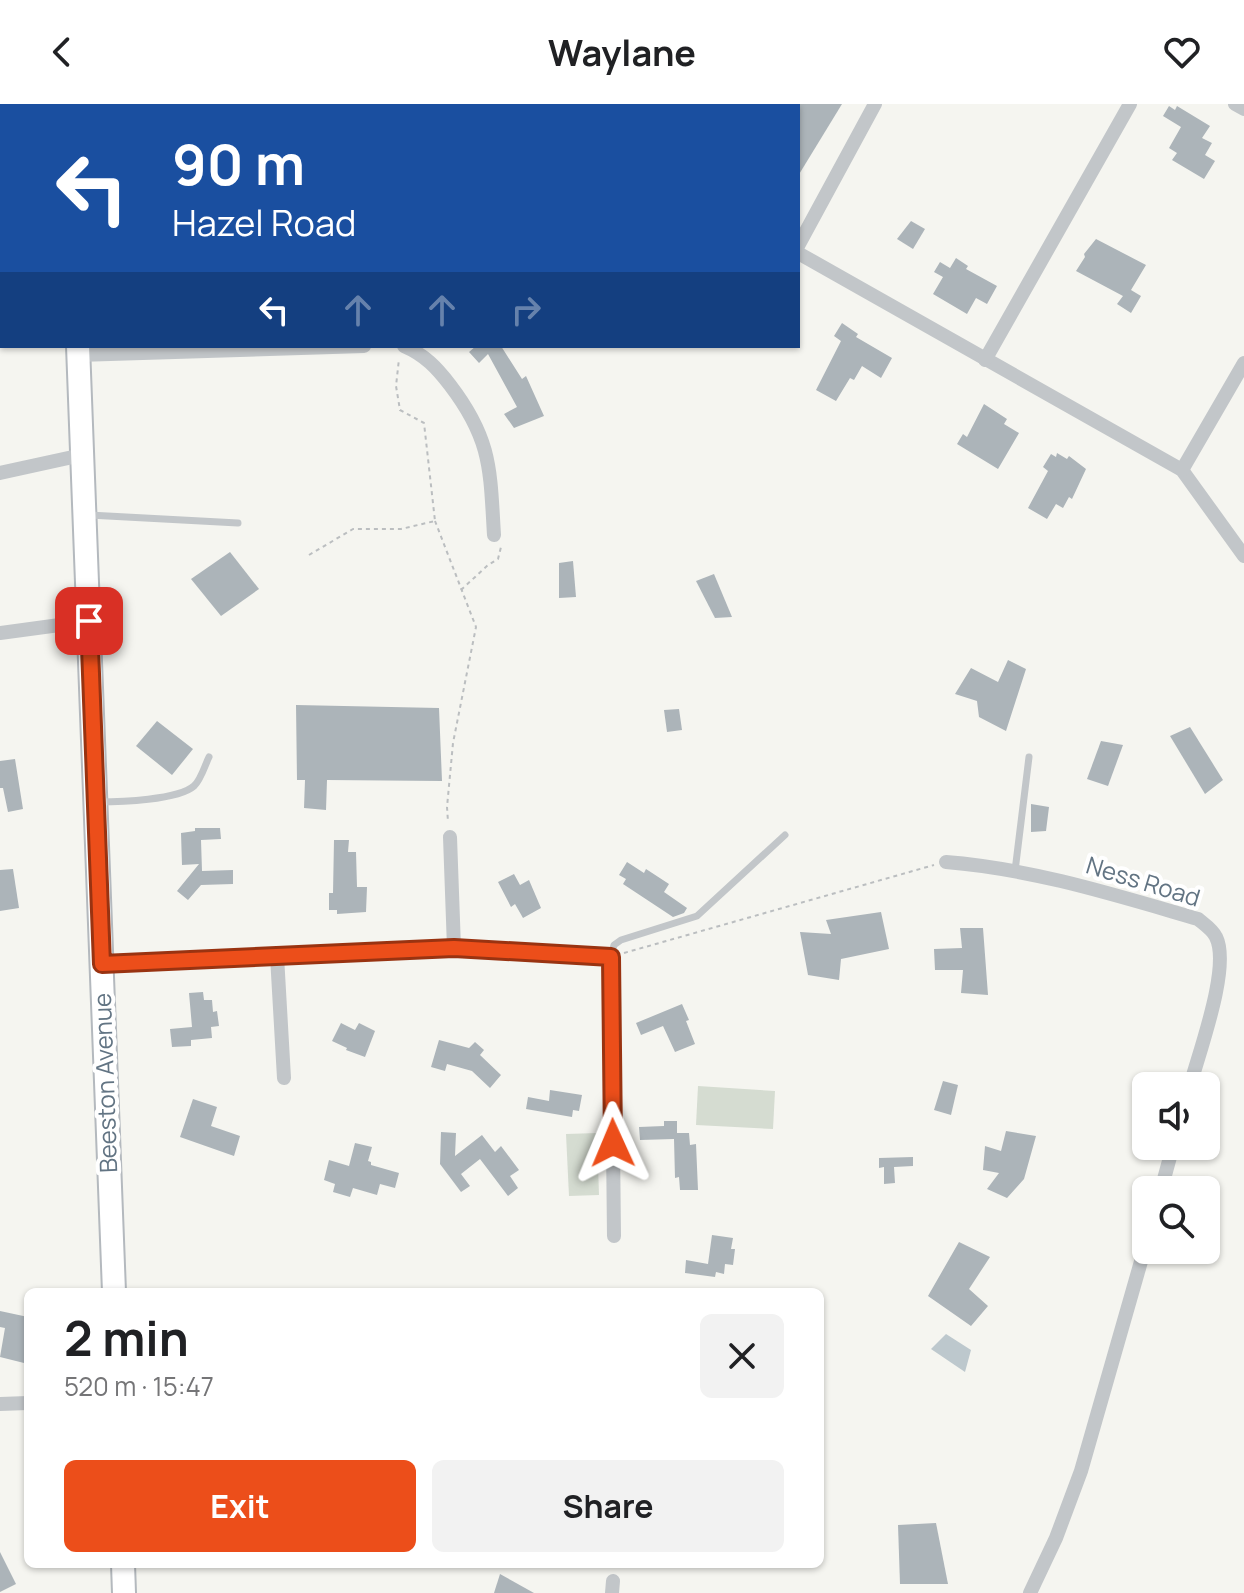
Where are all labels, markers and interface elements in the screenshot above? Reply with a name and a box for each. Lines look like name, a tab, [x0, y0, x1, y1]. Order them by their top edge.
text: Waylane	[548, 28, 696, 77]
icon: back	[40, 30, 84, 74]
icon: heart	[1160, 30, 1204, 74]
text: 90 m	[172, 125, 305, 202]
icon: left	[40, 136, 144, 240]
text: Hazel Road	[172, 198, 356, 247]
icon: left	[252, 288, 296, 332]
icon: ahead	[336, 288, 380, 332]
icon: ahead	[420, 288, 464, 332]
icon: right	[504, 288, 548, 332]
pin	[55, 587, 123, 655]
icon: arrive	[67, 599, 111, 643]
street label: Ness Road	[1083, 848, 1204, 913]
street label: Beeston Avenue	[85, 993, 124, 1174]
map controls	[1132, 1072, 1220, 1264]
button: sound	[1132, 1072, 1220, 1160]
position arrow	[571, 1101, 655, 1185]
button: search	[1132, 1176, 1220, 1264]
text: 2 min	[64, 1305, 189, 1370]
button: close	[700, 1314, 784, 1398]
text: 520 m · 15:47	[64, 1368, 214, 1404]
button: Exit	[64, 1460, 416, 1552]
button: Share	[432, 1460, 784, 1552]

